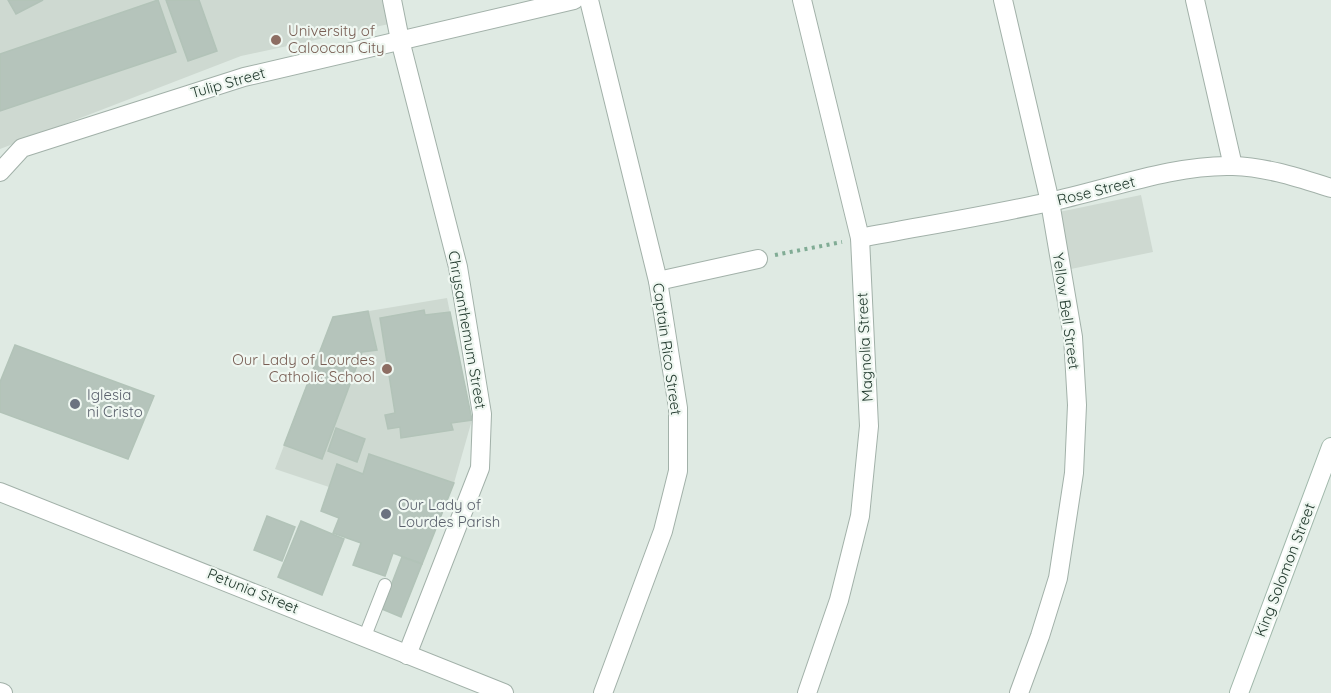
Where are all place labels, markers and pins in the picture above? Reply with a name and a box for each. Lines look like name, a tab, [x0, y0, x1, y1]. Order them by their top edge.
place label: University of Caloocan City	[288, 21, 385, 57]
marker: University of Caloocan City	[269, 33, 283, 47]
place label: Our Lady of Lourdes Catholic School	[232, 350, 375, 386]
marker: Our Lady of Lourdes Catholic School	[380, 362, 394, 376]
place label: Iglesia ni Cristo	[87, 385, 143, 421]
marker: Iglesia ni Cristo	[68, 397, 82, 411]
place label: Our Lady of Lourdes Parish	[398, 495, 500, 531]
marker: Our Lady of Lourdes Parish	[379, 507, 393, 521]

